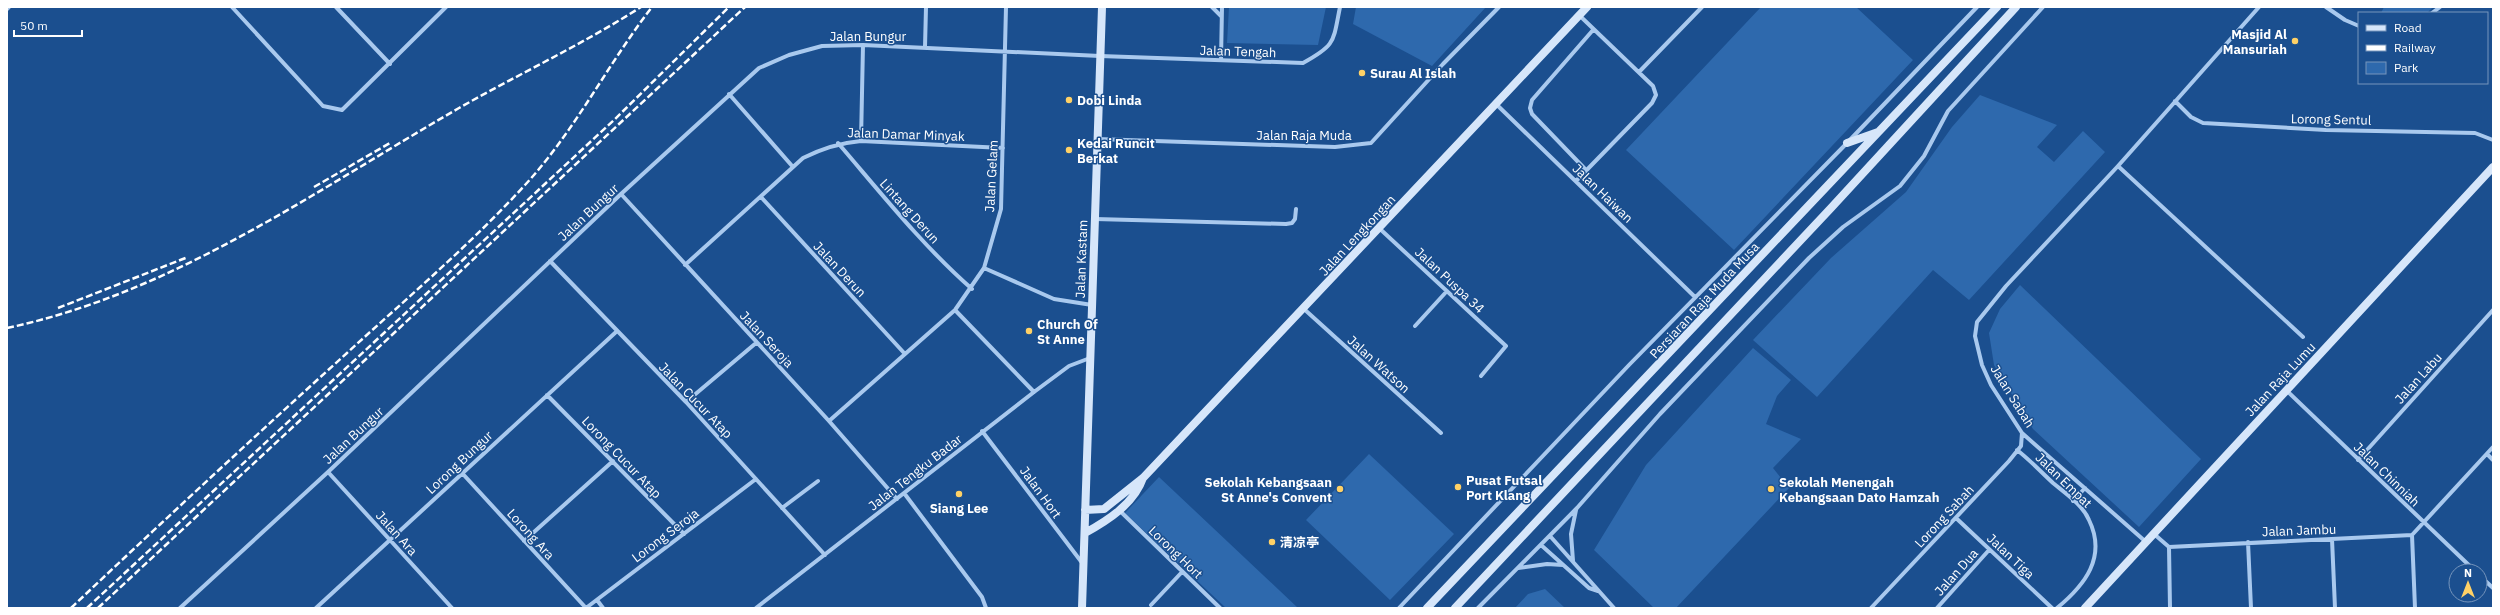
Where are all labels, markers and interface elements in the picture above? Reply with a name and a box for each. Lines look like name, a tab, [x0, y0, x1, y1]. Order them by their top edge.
scale bar	[14, 12, 82, 38]
legend	[2358, 12, 2488, 84]
text: 50 m	[20, 18, 48, 33]
text: Road	[2394, 20, 2422, 35]
place label: Masjid Al Mansuriah	[2223, 26, 2287, 58]
street label: Jalan Bungur	[830, 28, 907, 45]
marker: Masjid Al Mansuriah	[2290, 36, 2300, 46]
text: Railway	[2394, 40, 2436, 55]
street label: Jalan Tengah	[1199, 42, 1277, 61]
text: Park	[2394, 60, 2419, 75]
place label: Surau Al Islah	[1370, 65, 1456, 82]
marker: Surau Al Islah	[1357, 68, 1367, 78]
place label: Dobi Linda	[1077, 92, 1142, 109]
marker: Dobi Linda	[1064, 95, 1074, 105]
street label: Lorong Sentul	[2291, 110, 2372, 129]
street label: Jalan Damar Minyak	[847, 124, 965, 145]
street label: Jalan Raja Muda	[1256, 127, 1352, 144]
place label: Kedai Runcit Berkat	[1077, 135, 1155, 167]
street label: Jalan Gelam	[981, 139, 1002, 213]
marker: Kedai Runcit Berkat	[1064, 145, 1074, 155]
street label: Jalan Haiwan	[1569, 160, 1637, 227]
street label: Lintang Derun	[876, 175, 943, 247]
street label: Jalan Bungur	[554, 180, 622, 245]
street label: Jalan Lengkongan	[1315, 191, 1399, 279]
street label: Jalan Kastam	[1072, 219, 1091, 299]
street label: Jalan Derun	[810, 238, 870, 301]
street label: Persiaran Raja Muda Musa	[1646, 238, 1763, 362]
street label: Jalan Puspa 34	[1411, 244, 1488, 317]
street label: Jalan Seroja	[736, 307, 797, 371]
place label: Church Of St Anne	[1037, 316, 1098, 348]
marker: Church Of St Anne	[1024, 326, 1034, 336]
street label: Jalan Watson	[1344, 332, 1414, 397]
street label: Jalan Raja Lumu	[2242, 339, 2319, 420]
street label: Jalan Labu	[2391, 349, 2446, 407]
street label: Jalan Cucur Atap	[655, 359, 736, 442]
street label: Jalan Sabah	[1987, 362, 2039, 431]
street label: Jalan Bungur	[319, 403, 387, 468]
street label: Lorong Cucur Atap	[578, 413, 665, 502]
street label: Lorong Bungur	[422, 427, 496, 498]
street label: Jalan Tengku Badar	[865, 430, 966, 514]
street label: Jalan Chinniah	[2350, 439, 2423, 510]
street label: Jalan Empat	[2032, 449, 2096, 512]
street label: Jalan Hort	[1016, 463, 1065, 522]
place label: Pusat Futsal Port Klang	[1466, 472, 1542, 504]
place label: Sekolah Kebangsaan St Anne's Convent	[1205, 474, 1332, 506]
place label: Sekolah Menengah Kebangsaan Dato Hamzah	[1779, 474, 1939, 506]
marker: Pusat Futsal Port Klang	[1453, 482, 1463, 492]
street label: Lorong Sabah	[1911, 482, 1978, 551]
marker: Sekolah Kebangsaan St Anne's Convent	[1335, 484, 1345, 494]
marker: Sekolah Menengah Kebangsaan Dato Hamzah	[1766, 484, 1776, 494]
marker: Siang Lee	[954, 489, 964, 499]
place label: Siang Lee	[930, 500, 988, 517]
street label: Lorong Ara	[503, 505, 558, 563]
street label: Lorong Seroja	[628, 505, 702, 566]
street label: Jalan Ara	[372, 507, 421, 559]
street label: Jalan Jambu	[2262, 521, 2336, 540]
street label: Lorong Hort	[1145, 522, 1206, 582]
street label: Jalan Tiga	[1983, 530, 2038, 583]
place label: 清凉亭	[1280, 534, 1319, 551]
marker: 清凉亭	[1267, 537, 1277, 547]
street label: Jalan Dua	[1931, 545, 1982, 599]
north arrow	[2448, 563, 2488, 603]
text: N	[2464, 566, 2472, 580]

